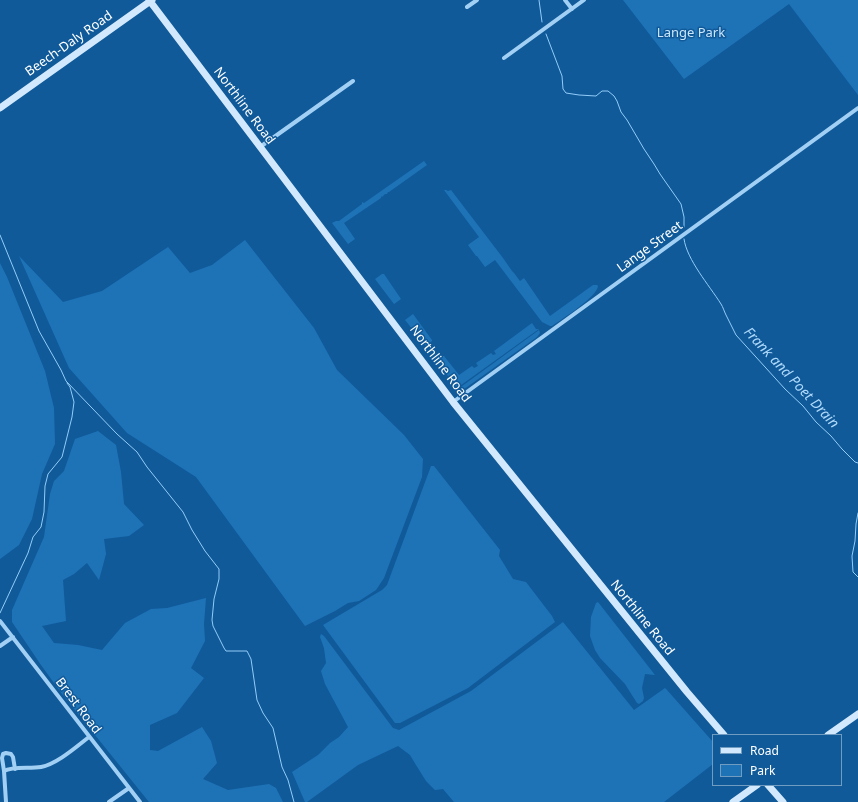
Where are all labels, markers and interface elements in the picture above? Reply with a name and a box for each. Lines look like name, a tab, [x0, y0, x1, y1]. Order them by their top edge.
street label: Beech-Daly Road	[22, 8, 116, 80]
park label: Lange Park	[657, 25, 725, 41]
street label: Northline Road	[210, 64, 278, 148]
street label: Lange Street	[614, 218, 686, 276]
street label: Northline Road	[406, 322, 474, 406]
water label: Frank and Poet Drain	[740, 324, 842, 432]
street label: Northline Road	[607, 577, 677, 659]
street label: Brest Road	[52, 675, 104, 737]
legend	[712, 734, 842, 786]
text: Road	[750, 742, 779, 759]
text: Park	[750, 762, 775, 779]

